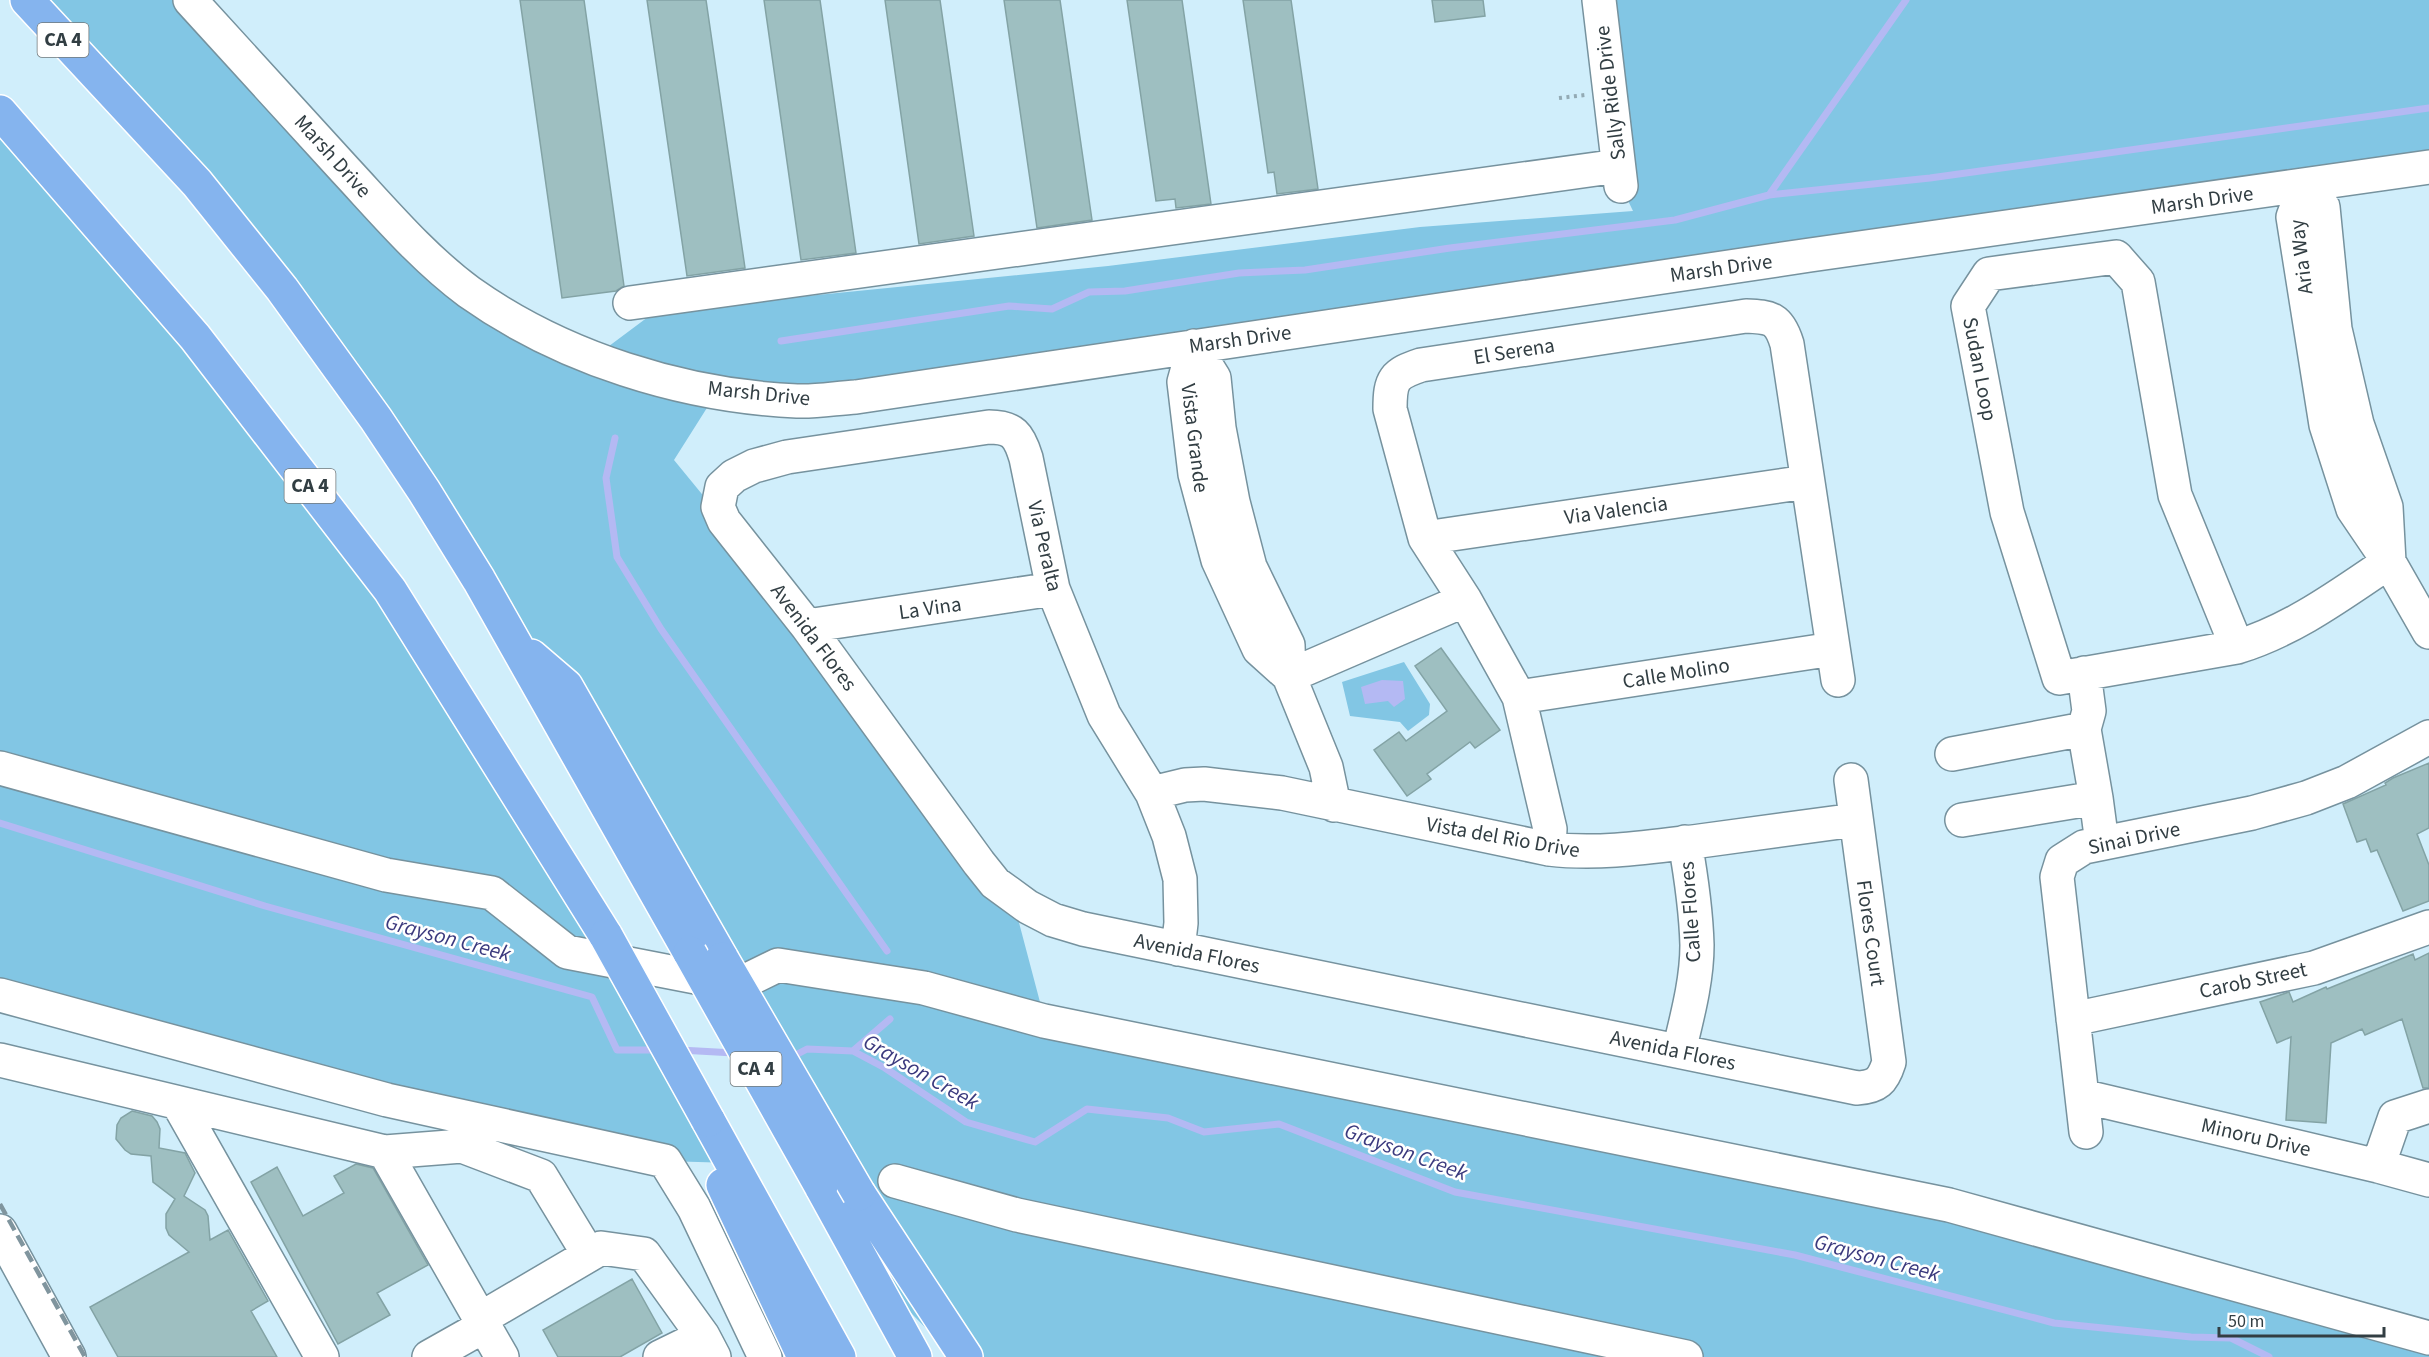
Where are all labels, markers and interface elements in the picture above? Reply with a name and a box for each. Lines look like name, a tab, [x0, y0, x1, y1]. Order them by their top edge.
road number: CA 4	[38, 23, 88, 57]
street label: Sally Ride Drive	[1587, 24, 1633, 162]
street label: Marsh Drive	[287, 108, 379, 204]
street label: Marsh Drive	[2149, 178, 2255, 222]
street label: Aria Way	[2282, 218, 2320, 296]
street label: Marsh Drive	[1668, 246, 1774, 290]
street label: Sudan Loop	[1955, 315, 2005, 423]
street label: Marsh Drive	[1187, 317, 1293, 361]
street label: El Serena	[1471, 330, 1557, 372]
street label: Marsh Drive	[706, 373, 812, 413]
street label: Vista Grande	[1173, 382, 1217, 494]
road number: CA 4	[284, 469, 336, 503]
street label: Via Valencia	[1562, 488, 1670, 532]
street label: Via Peralta	[1020, 498, 1070, 594]
street label: Avenida Flores	[764, 577, 865, 697]
street label: La Vina	[897, 589, 963, 627]
street label: Calle Molino	[1620, 650, 1732, 696]
street label: Vista del Rio Drive	[1424, 809, 1582, 865]
street label: Sinai Drive	[2085, 814, 2183, 862]
street label: Calle Flores	[1671, 860, 1708, 964]
street label: Flores Court	[1849, 878, 1893, 988]
water label: Grayson Creek	[382, 906, 515, 970]
street label: Avenida Flores	[1131, 925, 1263, 981]
street label: Carob Street	[2196, 954, 2310, 1006]
street label: Avenida Flores	[1607, 1022, 1739, 1078]
water label: Grayson Creek	[857, 1026, 985, 1118]
road number: CA 4	[730, 1052, 782, 1086]
street label: Minoru Drive	[2198, 1110, 2314, 1164]
water label: Grayson Creek	[1340, 1115, 1473, 1189]
water label: Grayson Creek	[1811, 1226, 1944, 1290]
scale bar	[2219, 1300, 2384, 1338]
text: 50 m	[2228, 1309, 2264, 1334]

